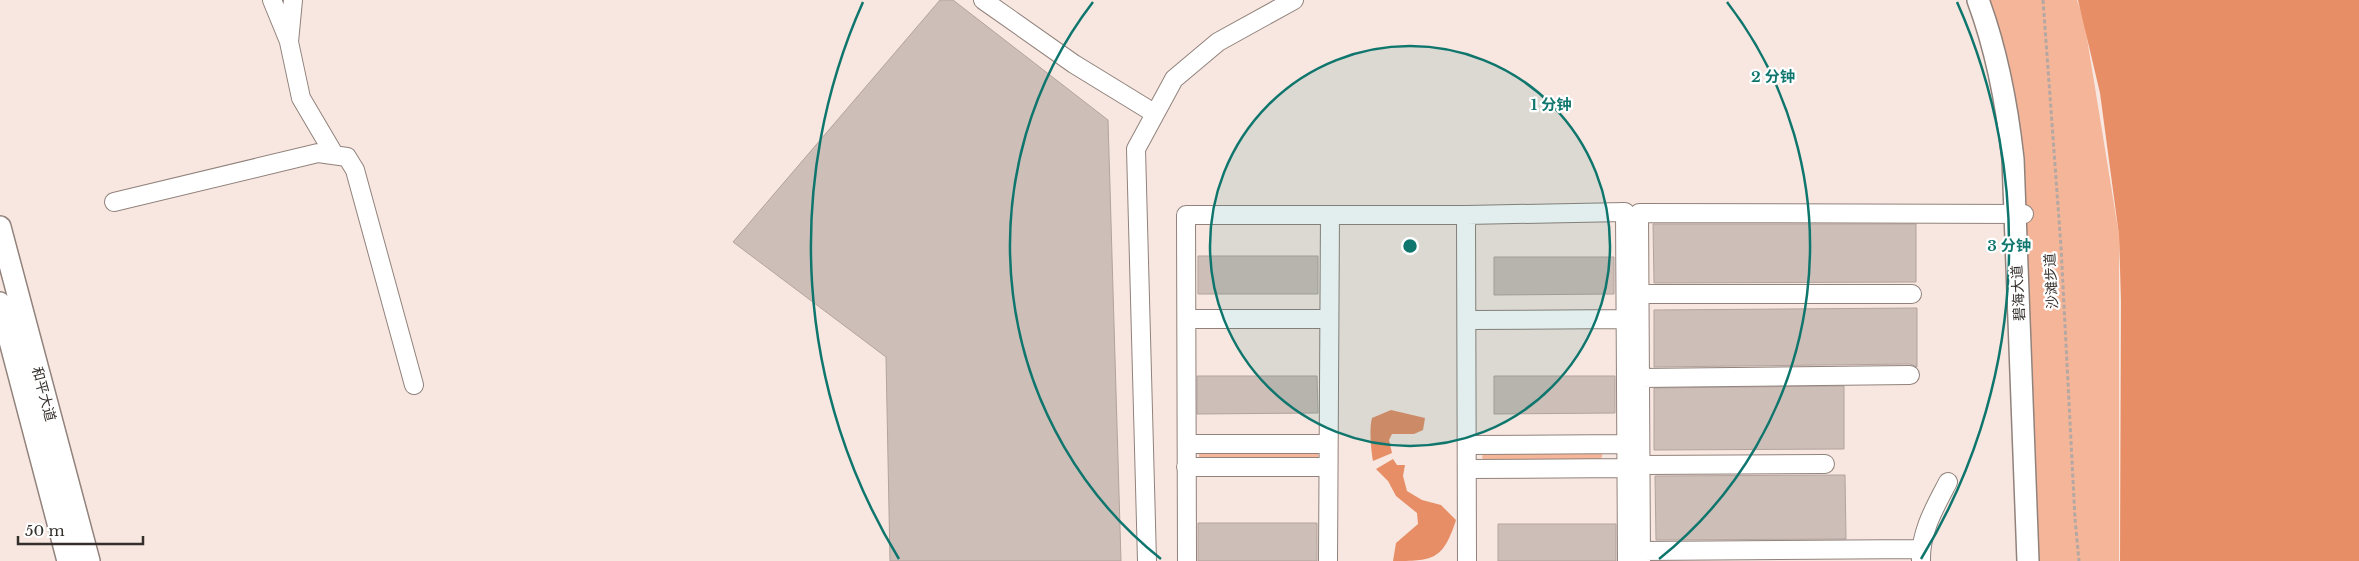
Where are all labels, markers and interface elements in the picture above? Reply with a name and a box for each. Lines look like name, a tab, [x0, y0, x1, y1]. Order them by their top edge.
text: 2 分钟	[1751, 67, 1795, 86]
text: 1 分钟	[1531, 95, 1571, 114]
text: 3 分钟	[1987, 236, 2031, 255]
centre of rings	[1401, 237, 1419, 255]
street label: 沙滩步道	[2041, 253, 2061, 309]
street label: 碧海大道	[2008, 265, 2028, 321]
street label: 和平大道	[28, 365, 60, 423]
scale bar	[18, 514, 142, 546]
text: 50 m	[25, 521, 65, 540]

